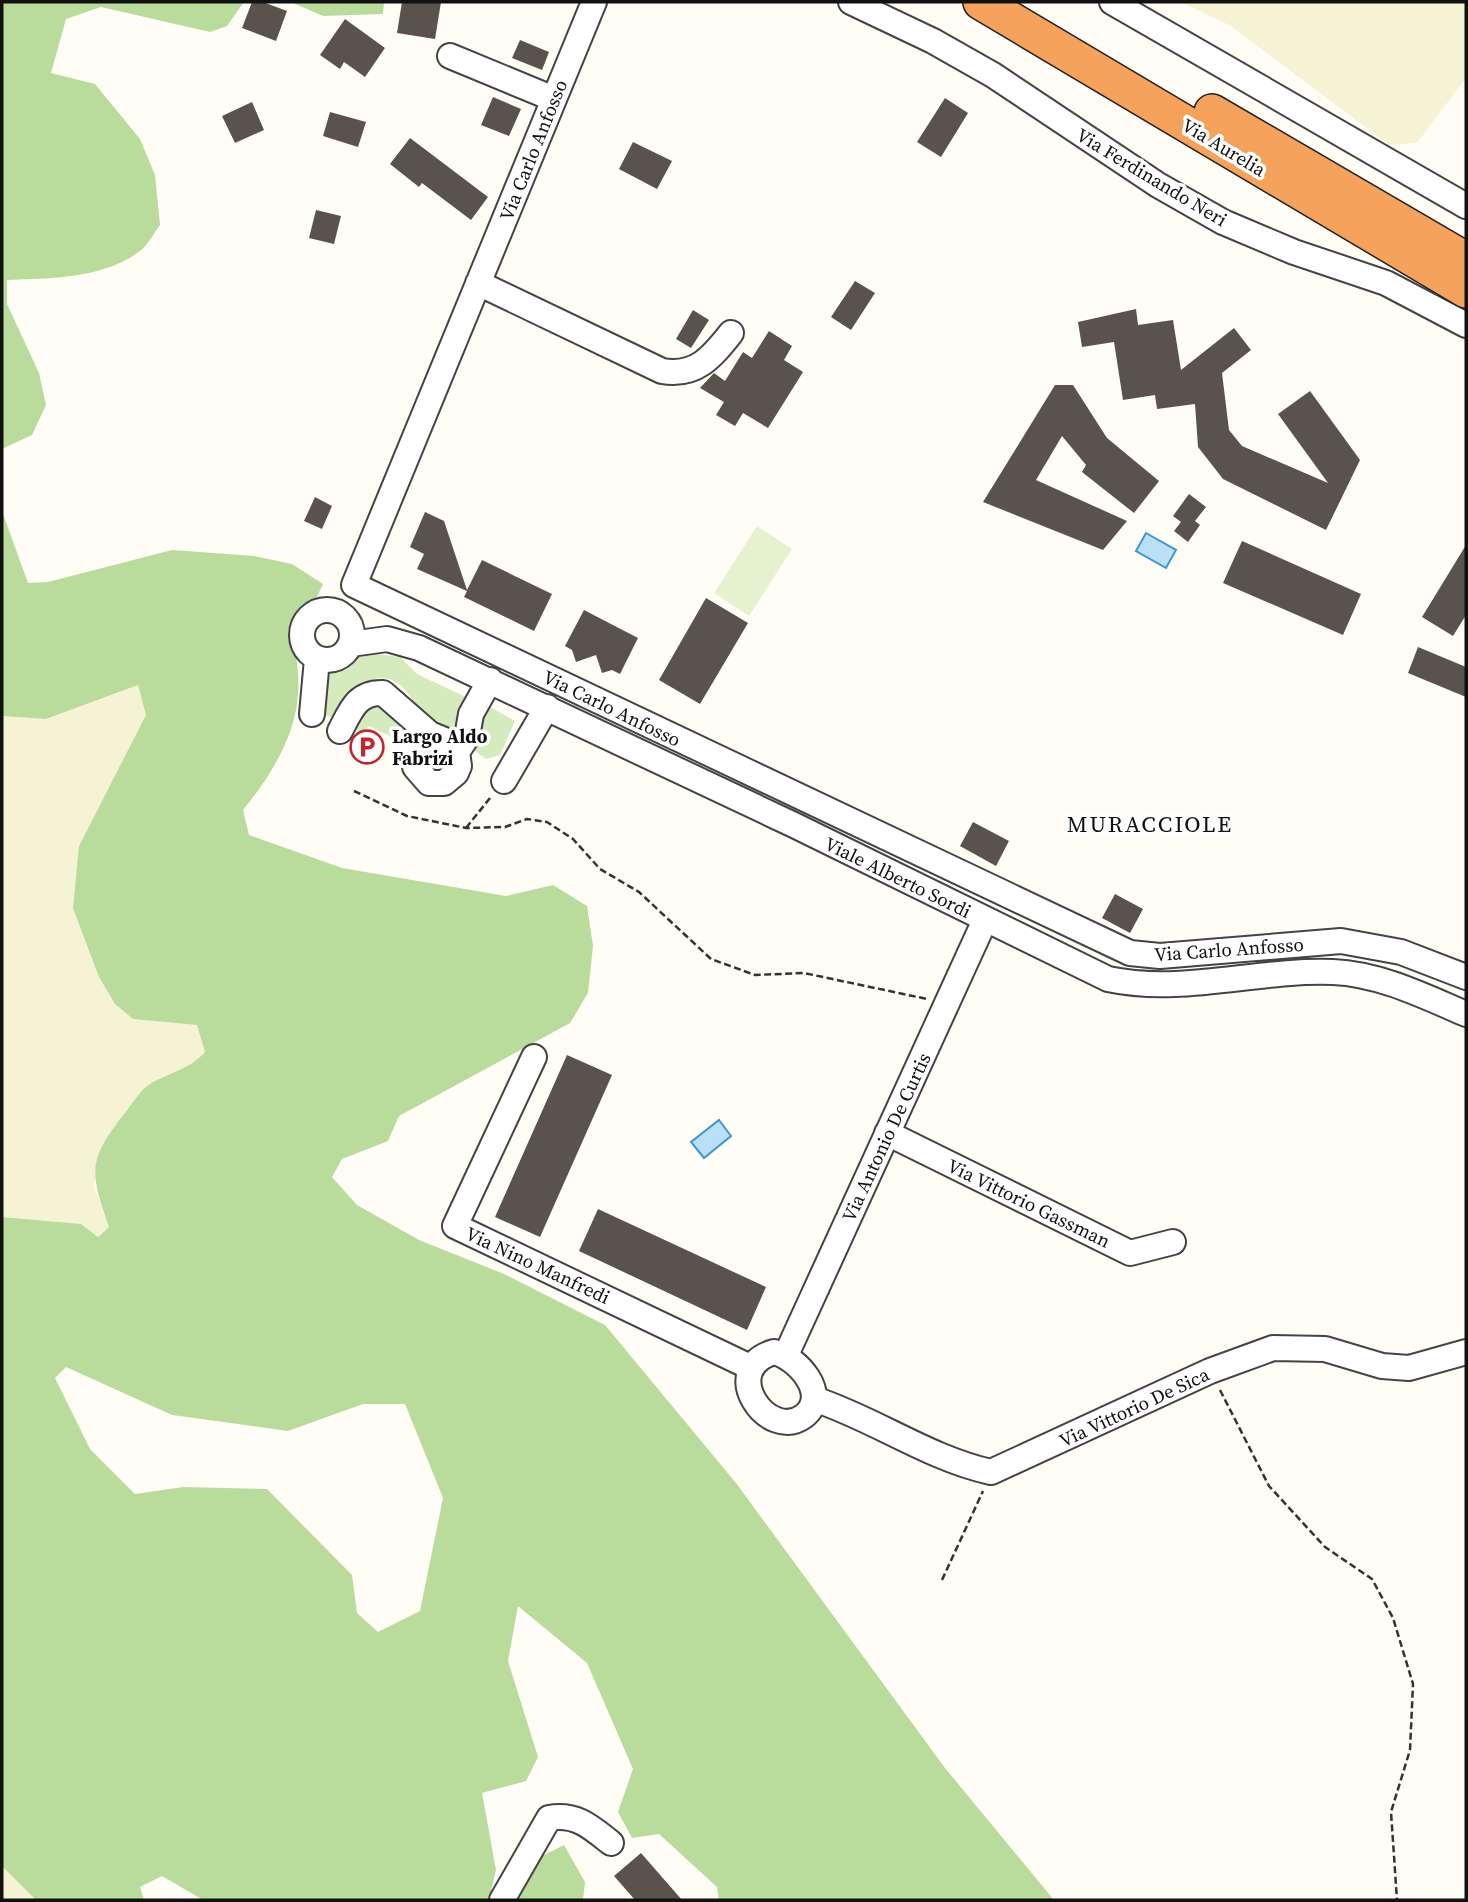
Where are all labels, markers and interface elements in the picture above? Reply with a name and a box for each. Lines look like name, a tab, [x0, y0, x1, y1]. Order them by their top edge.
street label: Via Carlo Anfosso	[493, 76, 573, 224]
street label: Via Aurelia	[1177, 112, 1271, 182]
street label: Via Ferdinando Neri	[1072, 122, 1233, 232]
street label: Via Carlo Anfosso	[539, 663, 685, 753]
place label: Largo Aldo Fabrizi	[392, 723, 488, 771]
parking icon: Largo Aldo Fabrizi	[348, 728, 386, 766]
district label: MURACCIOLE	[1067, 808, 1233, 840]
street label: Viale Alberto Sordi	[820, 830, 976, 924]
street label: Via Carlo Anfosso	[1153, 931, 1305, 967]
street label: Via Antonio De Curtis	[835, 1048, 937, 1226]
street label: Via Vittorio Gassman	[943, 1152, 1115, 1254]
street label: Via Nino Manfredi	[462, 1220, 615, 1310]
street label: Via Vittorio De Sica	[1055, 1361, 1214, 1453]

